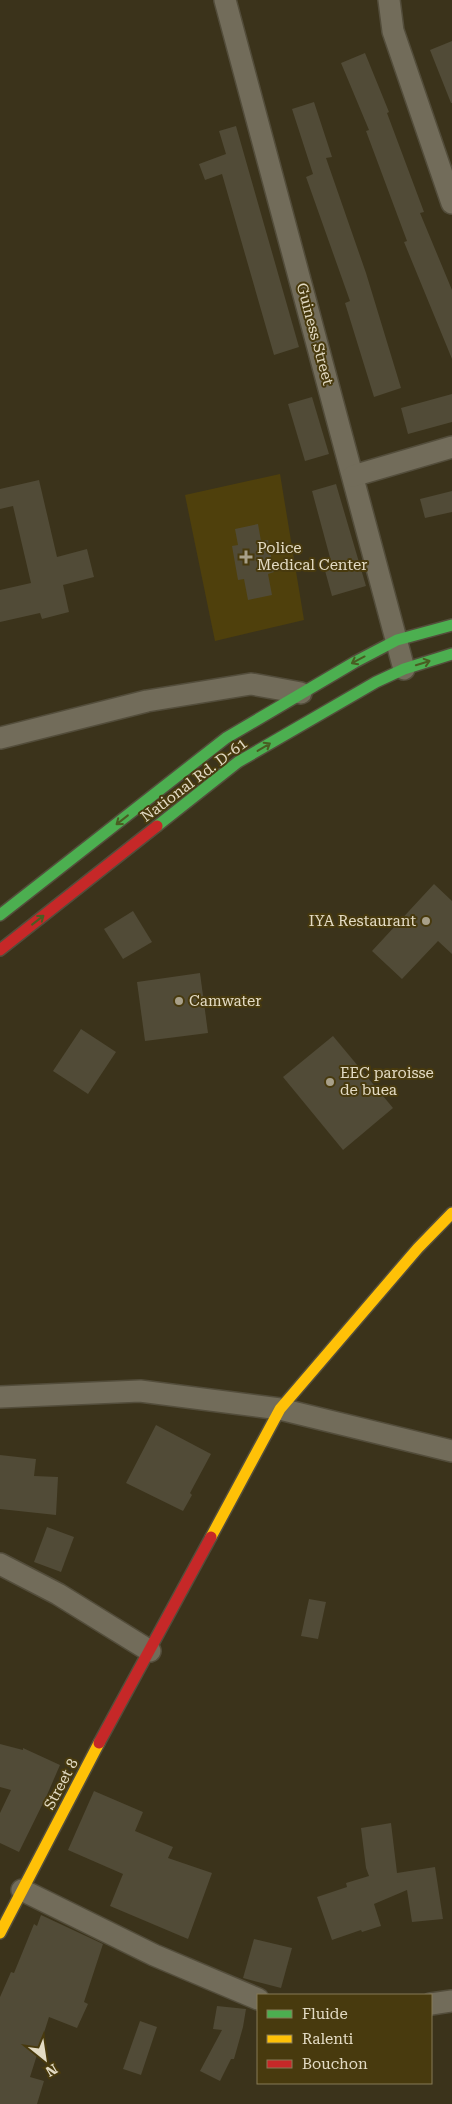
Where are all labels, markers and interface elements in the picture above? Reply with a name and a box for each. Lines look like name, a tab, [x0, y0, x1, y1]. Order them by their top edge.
street label: Guiness Street	[293, 281, 337, 387]
place label: Police Medical Center	[257, 539, 367, 574]
marker: Police Medical Center	[239, 550, 253, 564]
one-way arrow	[350, 655, 365, 665]
one-way arrow	[415, 657, 431, 667]
street label: National Rd. D-61	[137, 734, 251, 826]
one-way arrow	[257, 741, 271, 751]
one-way arrow	[116, 814, 129, 825]
place label: IYA Restaurant	[309, 912, 416, 930]
one-way arrow	[31, 914, 44, 925]
marker: IYA Restaurant	[420, 915, 432, 927]
place label: Camwater	[189, 992, 261, 1010]
marker: Camwater	[173, 995, 185, 1007]
place label: EEC paroisse de buea	[340, 1064, 434, 1099]
marker: EEC paroisse de buea	[324, 1076, 336, 1088]
street label: Street 8	[40, 1755, 82, 1813]
legend	[257, 1994, 432, 2084]
text: Fluide	[302, 2005, 348, 2023]
text: Ralenti	[302, 2030, 354, 2048]
north arrow	[20, 2034, 70, 2084]
text: Bouchon	[302, 2055, 368, 2073]
text: N	[43, 2061, 60, 2080]

